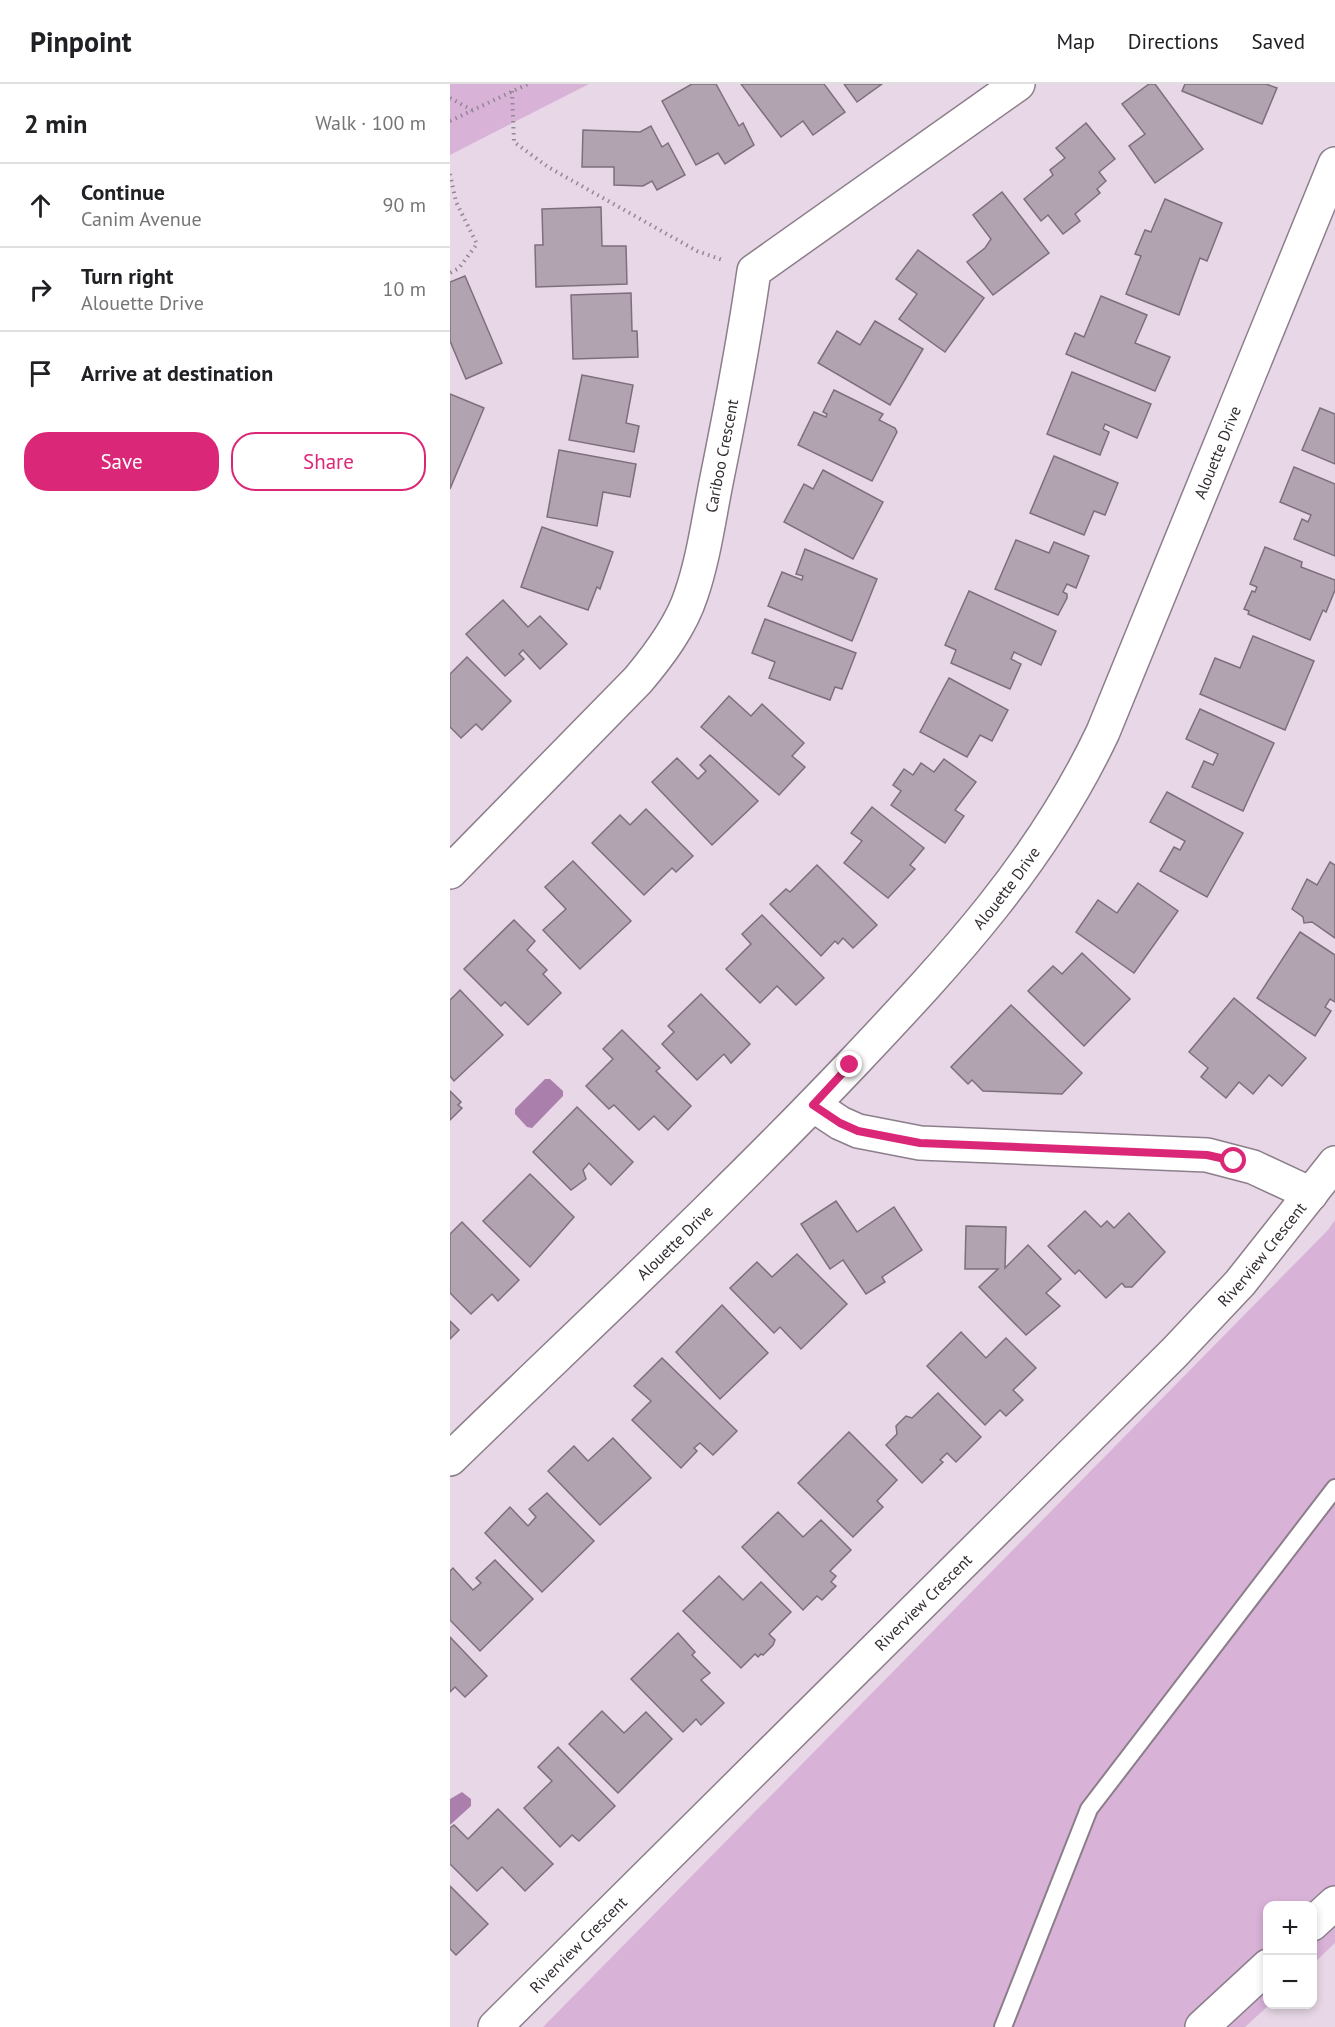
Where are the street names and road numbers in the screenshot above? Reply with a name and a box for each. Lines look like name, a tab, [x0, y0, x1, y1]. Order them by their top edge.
street label: Cariboo Crescent	[701, 397, 742, 514]
street label: Alouette Drive	[1189, 403, 1245, 502]
street label: Alouette Drive	[968, 843, 1044, 933]
street label: Riverview Crescent	[1213, 1197, 1311, 1311]
street label: Alouette Drive	[632, 1201, 717, 1284]
street label: Riverview Crescent	[870, 1549, 976, 1655]
street label: Riverview Crescent	[525, 1892, 631, 1997]

